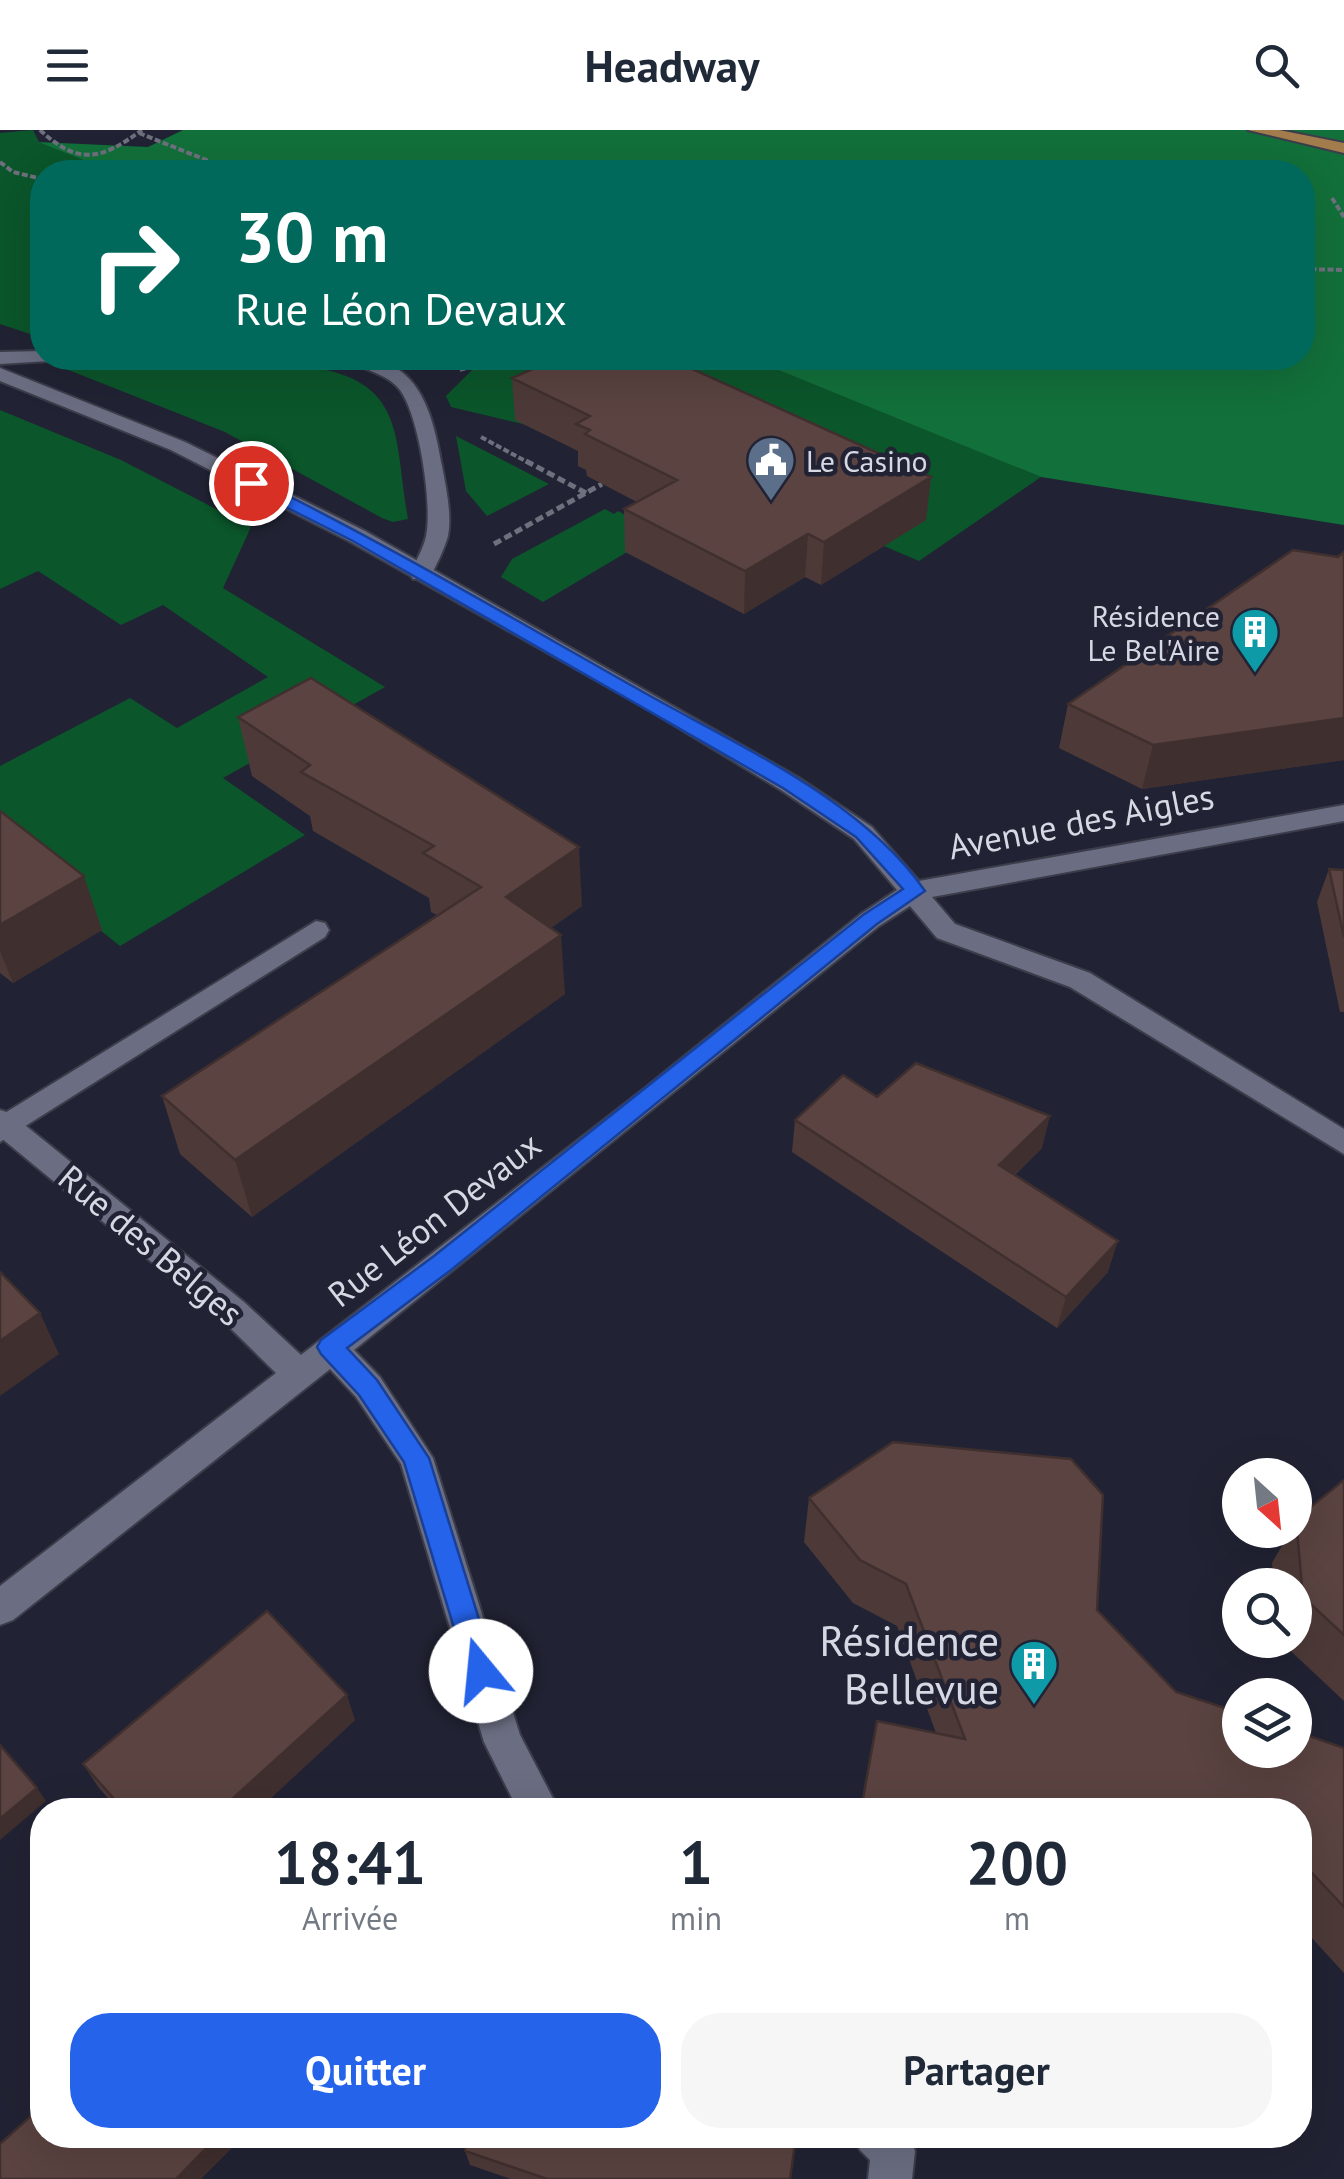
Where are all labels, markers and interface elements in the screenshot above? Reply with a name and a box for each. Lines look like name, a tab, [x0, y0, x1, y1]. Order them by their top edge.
text: Headway	[584, 36, 760, 94]
icon: menu	[40, 38, 95, 93]
icon: search	[1249, 38, 1304, 93]
text: 30 m	[235, 191, 388, 281]
icon: right	[70, 200, 200, 330]
text: Rue Léon Devaux	[235, 279, 567, 337]
public building icon: Le Casino	[745, 434, 797, 502]
pin	[209, 441, 294, 526]
place label: Le Casino	[806, 441, 928, 480]
icon: arrive	[224, 456, 279, 511]
place label: Résidence Le Bel'Aire	[1088, 596, 1220, 669]
building icon: Résidence Le Bel'Aire	[1229, 606, 1281, 674]
street label: Avenue des Aigles	[944, 773, 1218, 869]
street label: Rue Léon Devaux	[318, 1121, 550, 1317]
street label: Rue des Belges	[49, 1154, 253, 1336]
north arrow	[1222, 1458, 1312, 1548]
map controls	[1222, 1458, 1312, 1768]
button: search	[1222, 1568, 1312, 1658]
place label: Résidence Bellevue	[820, 1613, 999, 1716]
position arrow	[429, 1619, 533, 1723]
building icon: Résidence Bellevue	[1008, 1638, 1060, 1706]
button: layers	[1222, 1678, 1312, 1768]
text: 18:41	[274, 1823, 426, 1901]
text: 1	[679, 1823, 713, 1901]
text: 200	[966, 1823, 1068, 1901]
text: Arrivée	[302, 1897, 398, 1939]
text: min	[670, 1897, 722, 1939]
text: m	[1004, 1897, 1030, 1939]
button: Quitter	[70, 2013, 661, 2128]
button: Partager	[681, 2013, 1272, 2128]

